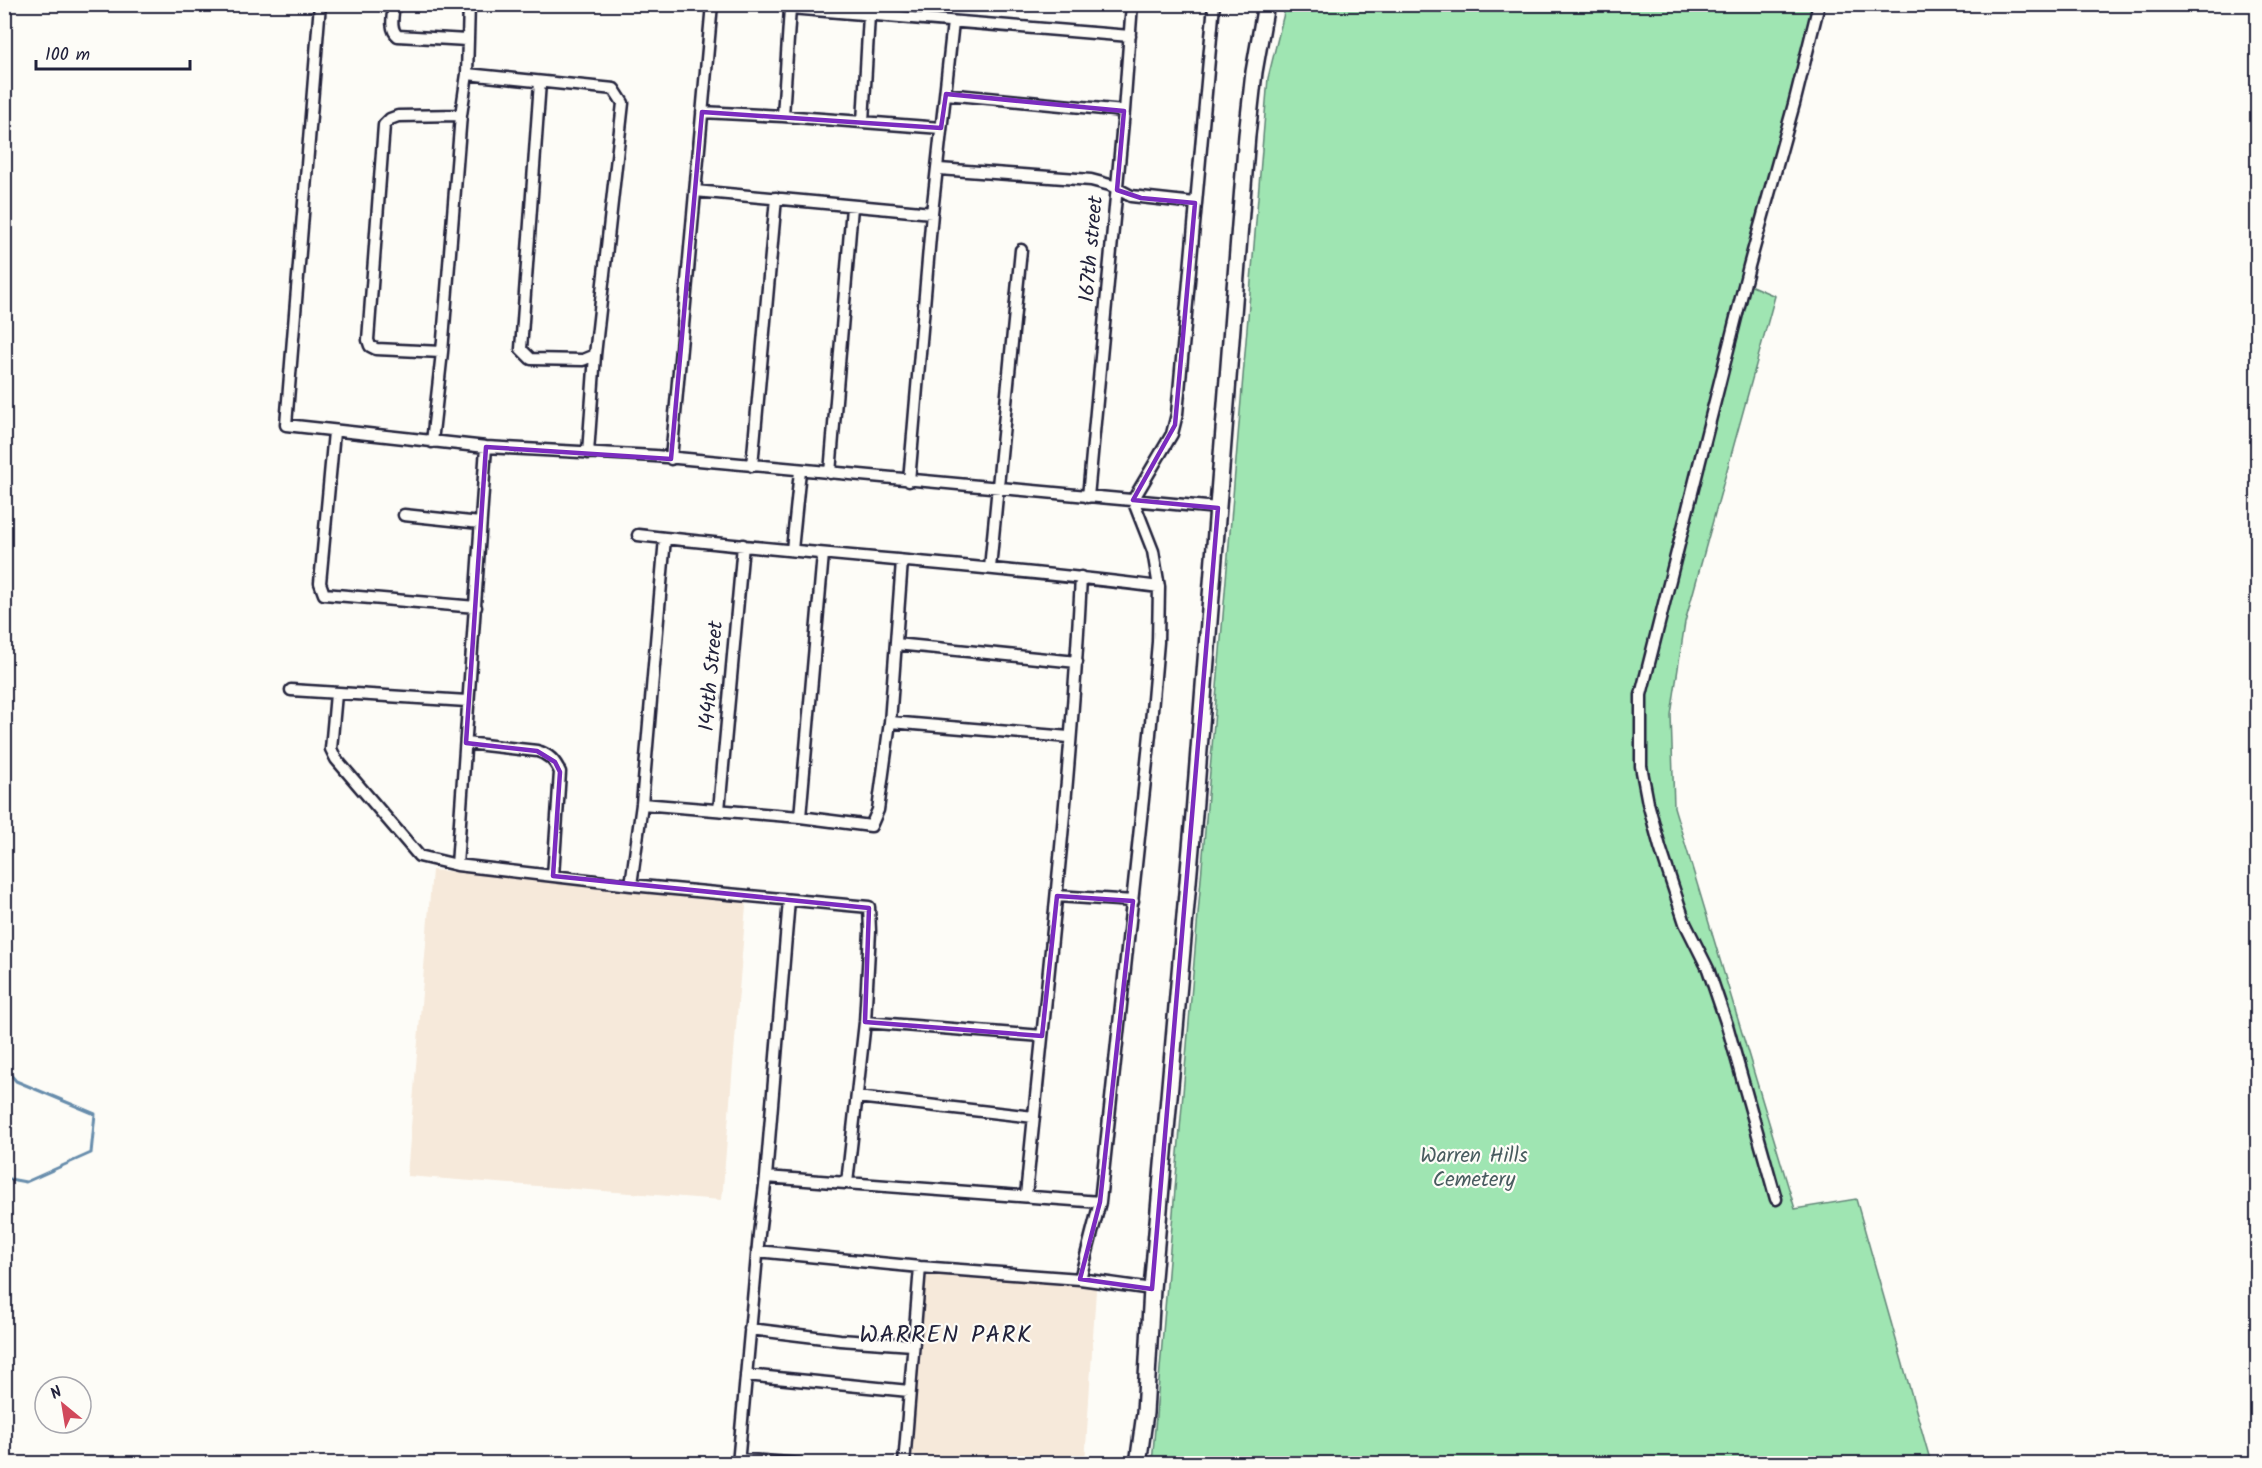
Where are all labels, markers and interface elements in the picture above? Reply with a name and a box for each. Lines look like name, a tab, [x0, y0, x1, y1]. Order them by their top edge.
scale bar	[36, 33, 190, 71]
text: 100 m	[45, 41, 90, 70]
street label: 167th street	[1071, 193, 1113, 304]
street label: 144th Street	[691, 619, 733, 733]
park label: Warren Hills Cemetery	[1420, 1140, 1528, 1197]
district label: WARREN PARK	[859, 1316, 1033, 1355]
north arrow	[33, 1375, 93, 1435]
text: N	[46, 1380, 67, 1407]

